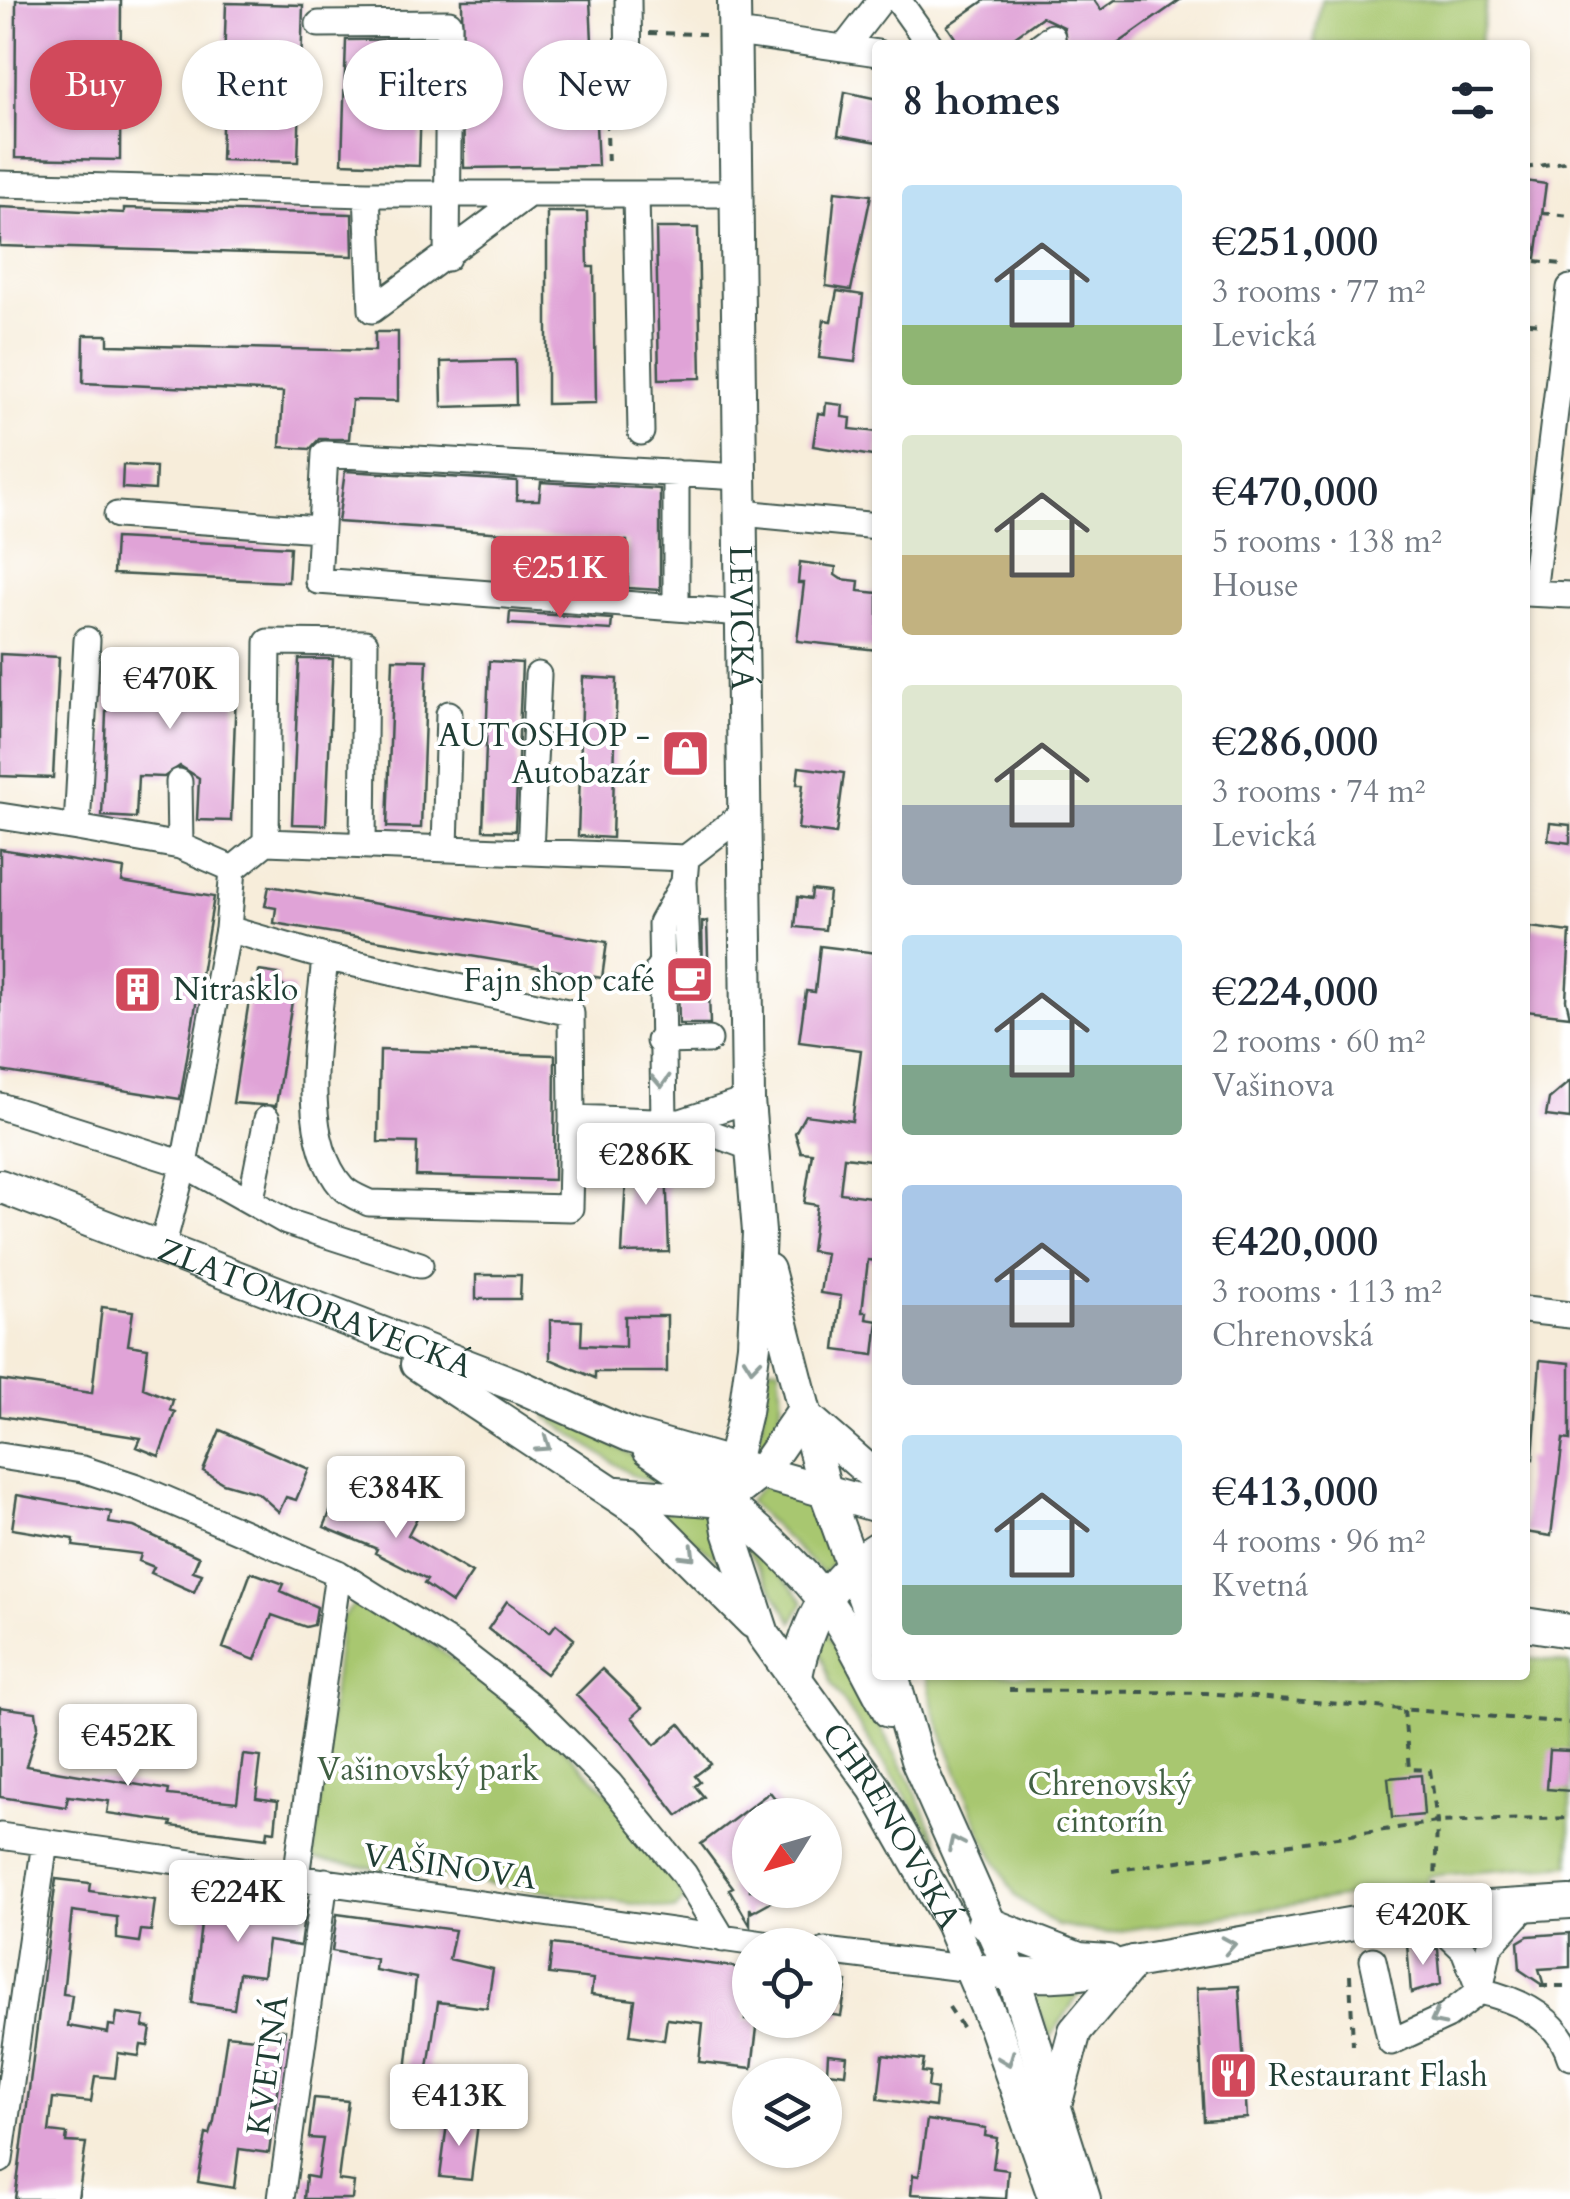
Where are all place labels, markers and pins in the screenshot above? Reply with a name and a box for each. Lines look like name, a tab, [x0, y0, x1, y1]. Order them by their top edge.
pin: €251K	[490, 536, 630, 621]
pin: €470K	[100, 647, 240, 732]
place label: AUTOSHOP - Autobazár	[438, 714, 650, 795]
shop icon: AUTOSHOP - Autobazár	[659, 727, 711, 779]
cafe icon: Fajn shop café	[664, 954, 716, 1006]
place label: Fajn shop café	[463, 959, 655, 1003]
building icon: Nitrasklo	[112, 963, 164, 1015]
place label: Nitrasklo	[173, 968, 298, 1012]
pin: €286K	[576, 1123, 716, 1208]
pin: €384K	[326, 1456, 466, 1541]
pin: €452K	[58, 1704, 198, 1789]
pin: €224K	[168, 1860, 308, 1945]
pin: €420K	[1353, 1883, 1493, 1968]
restaurant icon: Restaurant Flash	[1207, 2049, 1259, 2101]
place label: Restaurant Flash	[1268, 2054, 1488, 2098]
pin: €413K	[389, 2064, 529, 2149]

